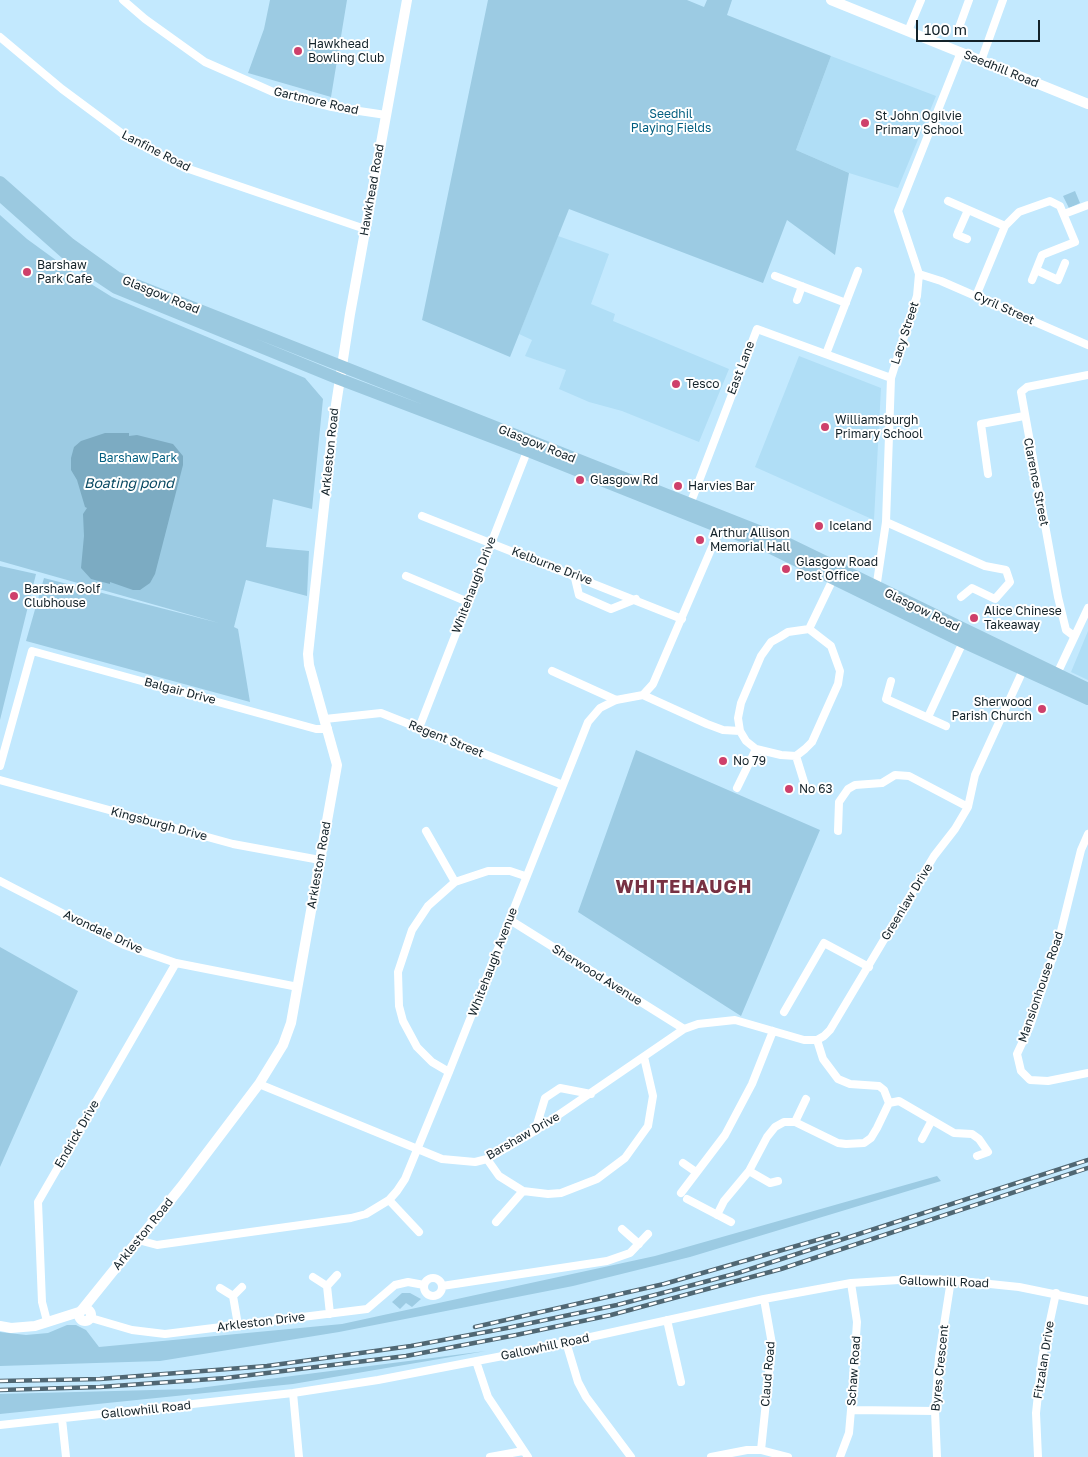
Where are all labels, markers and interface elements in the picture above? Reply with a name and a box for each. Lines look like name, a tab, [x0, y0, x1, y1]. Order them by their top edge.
scale bar	[918, 10, 1042, 42]
text: 100 m	[924, 20, 967, 38]
place label: Hawkhead Bowling Club	[308, 37, 384, 65]
marker: Hawkhead Bowling Club	[292, 45, 304, 57]
street label: Seedhill Road	[961, 47, 1041, 91]
street label: Gartmore Road	[272, 84, 360, 118]
park label: Seedhil Playing Fields	[631, 107, 711, 135]
place label: St John Ogilvie Primary School	[875, 109, 963, 137]
marker: St John Ogilvie Primary School	[859, 117, 871, 129]
street label: Lanfine Road	[119, 127, 193, 175]
street label: Hawkhead Road	[357, 143, 387, 237]
place label: Barshaw Park Cafe	[37, 258, 92, 286]
marker: Barshaw Park Cafe	[21, 266, 33, 278]
street label: Glasgow Road	[120, 273, 202, 317]
street label: Cyril Street	[971, 288, 1037, 328]
street label: Lacy Street	[888, 300, 922, 366]
street label: East Lane	[724, 339, 758, 397]
place label: Tesco	[686, 377, 719, 391]
marker: Tesco	[670, 378, 682, 390]
street label: Arkleston Road	[318, 407, 342, 497]
place label: Williamsburgh Primary School	[835, 413, 923, 441]
marker: Williamsburgh Primary School	[819, 421, 831, 433]
street label: Glasgow Road	[496, 422, 578, 466]
street label: Clarence Street	[1020, 437, 1052, 527]
park label: Barshaw Park	[99, 451, 177, 465]
place label: Glasgow Rd	[590, 473, 658, 487]
marker: Glasgow Rd	[574, 474, 586, 486]
water label: Boating pond	[84, 476, 174, 492]
place label: Harvies Bar	[688, 479, 755, 493]
marker: Harvies Bar	[672, 480, 684, 492]
place label: Iceland	[829, 519, 872, 533]
marker: Iceland	[813, 520, 825, 532]
place label: Arthur Allison Memorial Hall	[710, 526, 790, 554]
street label: Whitehaugh Drive	[449, 534, 499, 636]
marker: Arthur Allison Memorial Hall	[694, 534, 706, 546]
street label: Kelburne Drive	[510, 544, 594, 588]
place label: Glasgow Road Post Office	[796, 555, 878, 583]
marker: Glasgow Road Post Office	[780, 563, 792, 575]
place label: Barshaw Golf Clubhouse	[24, 582, 100, 610]
street label: Glasgow Road	[882, 586, 962, 634]
marker: Barshaw Golf Clubhouse	[8, 590, 20, 602]
place label: Alice Chinese Takeaway	[984, 604, 1062, 632]
marker: Alice Chinese Takeaway	[968, 612, 980, 624]
street label: Balgair Drive	[143, 675, 217, 707]
place label: Sherwood Parish Church	[952, 695, 1032, 723]
marker: Sherwood Parish Church	[1036, 703, 1048, 715]
street label: Regent Street	[406, 717, 486, 761]
place label: No 79	[733, 754, 766, 768]
marker: No 79	[717, 755, 729, 767]
place label: No 63	[799, 782, 833, 796]
marker: No 63	[783, 783, 795, 795]
street label: Kingsburgh Drive	[109, 804, 209, 844]
street label: Arkleston Road	[304, 820, 334, 910]
street label: Greenlaw Drive	[878, 861, 936, 943]
district label: WHITEHAUGH	[614, 876, 754, 898]
street label: Whitehaugh Avenue	[466, 906, 520, 1018]
street label: Avondale Drive	[61, 907, 145, 957]
street label: Mansionhouse Road	[1015, 930, 1067, 1044]
street label: Sherwood Avenue	[549, 941, 645, 1009]
street label: Endrick Drive	[52, 1097, 102, 1171]
street label: Barshaw Drive	[484, 1109, 562, 1163]
street label: Arkleston Road	[110, 1195, 176, 1273]
street label: Gallowhill Road	[899, 1273, 989, 1291]
street label: Arkleston Drive	[216, 1309, 306, 1335]
street label: Fitzalan Drive	[1031, 1320, 1057, 1400]
street label: Byres Crescent	[928, 1324, 952, 1412]
street label: Gallowhill Road	[499, 1331, 591, 1363]
street label: Schaw Road	[844, 1335, 864, 1407]
street label: Claud Road	[758, 1341, 778, 1407]
street label: Gallowhill Road	[100, 1398, 192, 1422]

